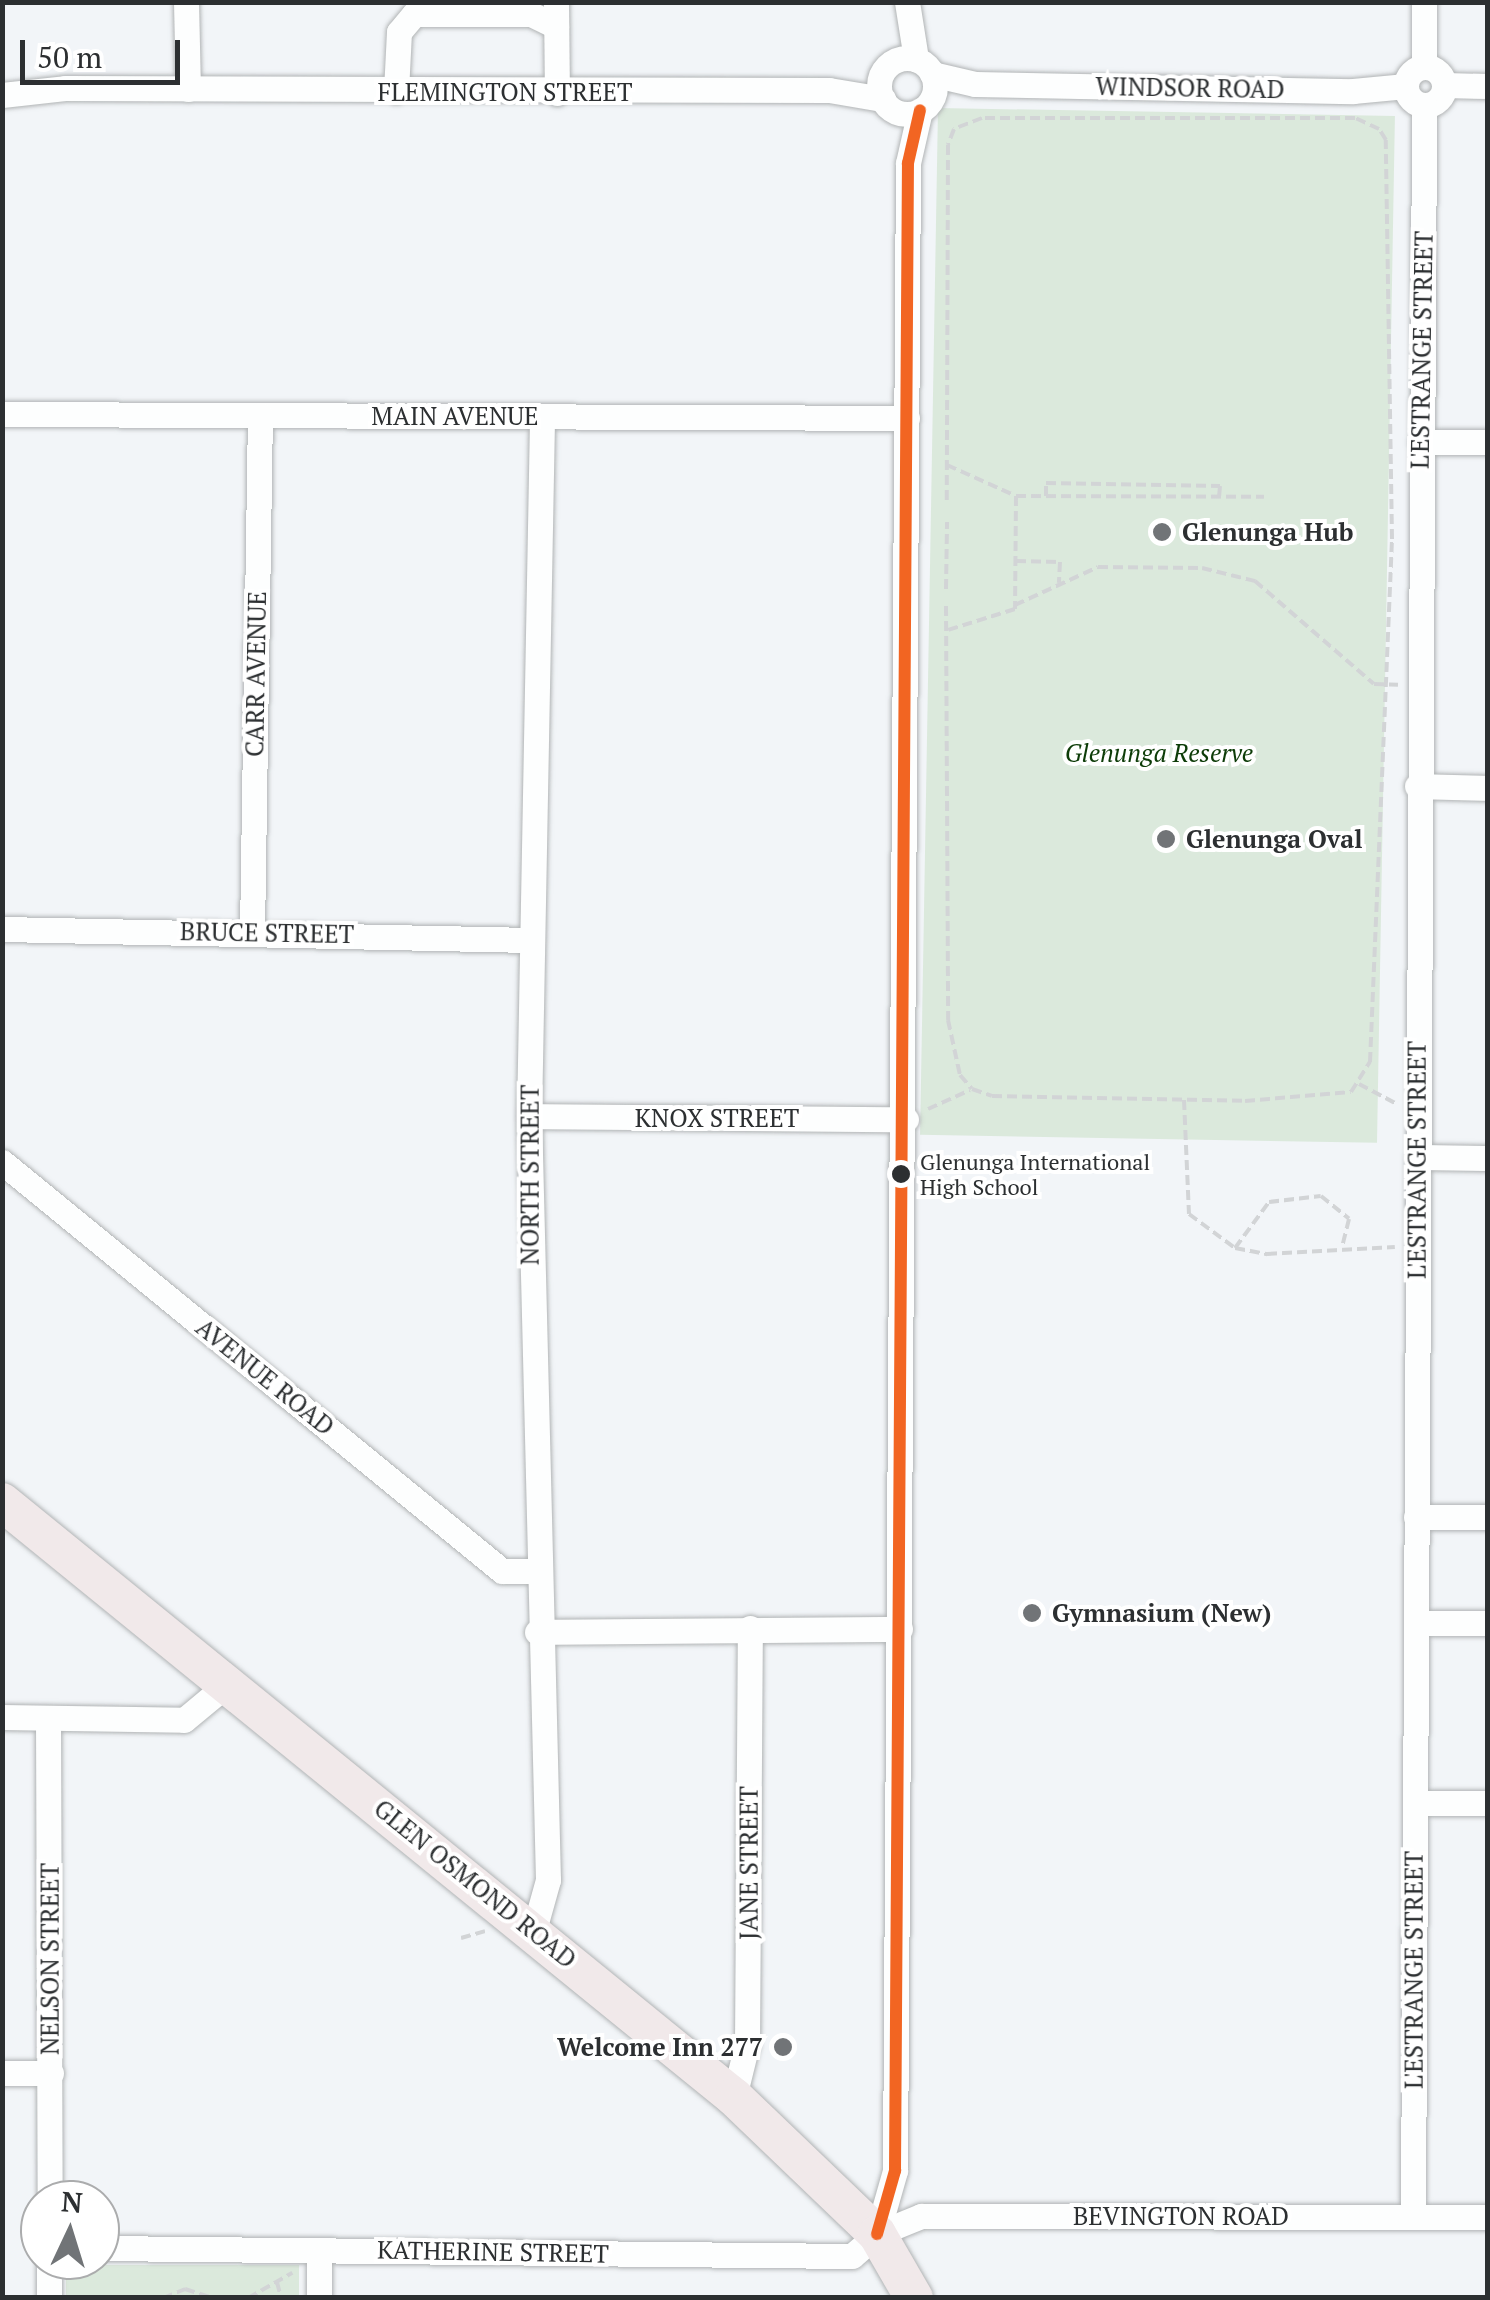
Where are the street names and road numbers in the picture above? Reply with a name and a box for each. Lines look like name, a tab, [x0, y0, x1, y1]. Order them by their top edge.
street label: WINDSOR ROAD	[1095, 71, 1285, 105]
street label: FLEMINGTON STREET	[378, 77, 632, 107]
street label: L'ESTRANGE STREET	[1405, 231, 1439, 469]
street label: MAIN AVENUE	[371, 401, 539, 431]
street label: CARR AVENUE	[240, 591, 272, 757]
street label: BRUCE STREET	[180, 916, 354, 950]
street label: L'ESTRANGE STREET	[1402, 1041, 1432, 1279]
street label: NORTH STREET	[515, 1085, 545, 1265]
street label: KNOX STREET	[635, 1103, 799, 1133]
street label: AVENUE ROAD	[190, 1312, 340, 1442]
street label: JANE STREET	[734, 1786, 764, 1940]
street label: GLEN OSMOND ROAD	[368, 1793, 582, 1975]
street label: L'ESTRANGE STREET	[1399, 1851, 1429, 2089]
street label: NELSON STREET	[35, 1863, 65, 2055]
street label: BEVINGTON ROAD	[1073, 2201, 1289, 2231]
street label: KATHERINE STREET	[377, 2235, 609, 2269]

